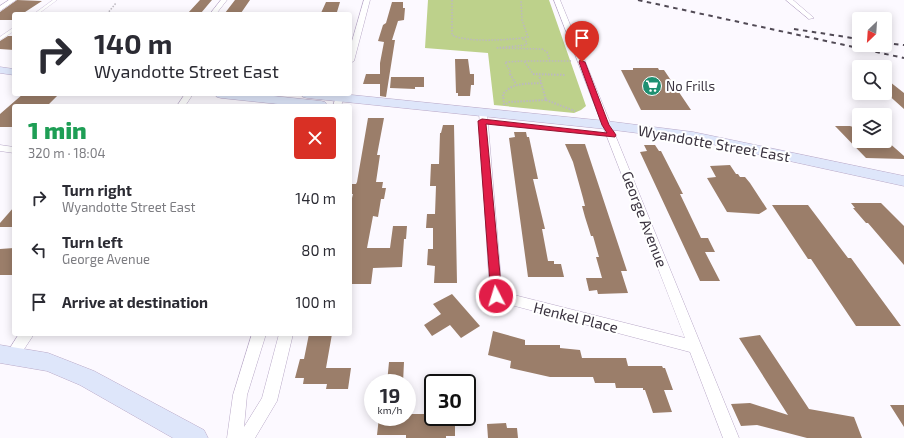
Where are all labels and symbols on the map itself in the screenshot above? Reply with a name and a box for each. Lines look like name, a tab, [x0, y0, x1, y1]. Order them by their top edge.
north arrow	[852, 12, 892, 52]
pin	[565, 21, 599, 62]
supermarket icon: No Frills	[641, 75, 663, 97]
place label: No Frills	[666, 78, 715, 94]
street label: Wyandotte Street East	[637, 121, 792, 165]
street label: George Avenue	[618, 168, 672, 270]
position arrow	[475, 275, 517, 317]
street label: Henkel Place	[532, 298, 620, 336]
speed limit sign: 30	[424, 374, 476, 426]

